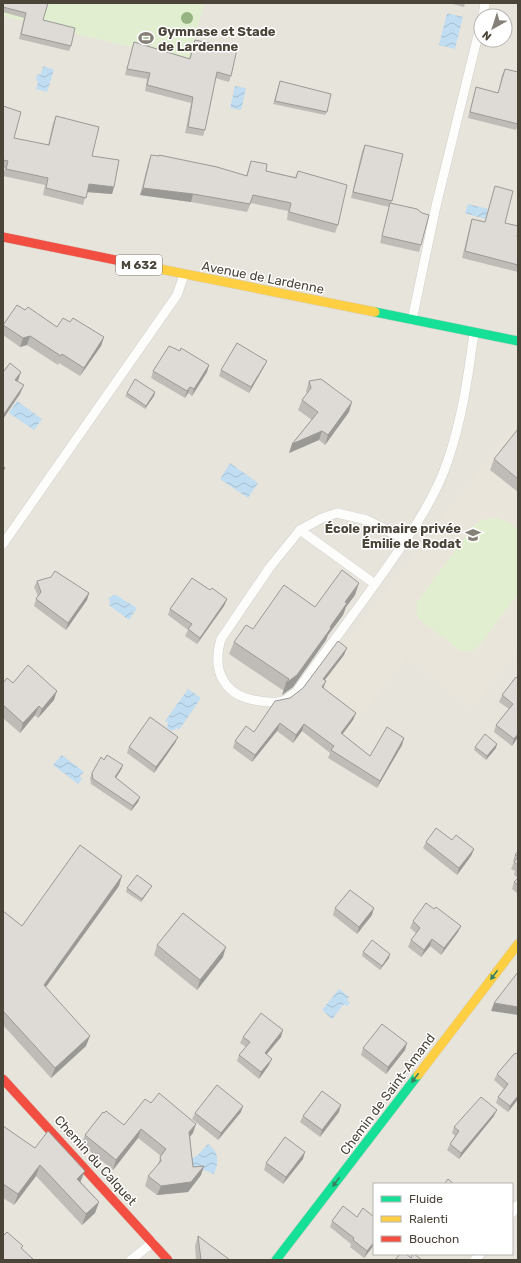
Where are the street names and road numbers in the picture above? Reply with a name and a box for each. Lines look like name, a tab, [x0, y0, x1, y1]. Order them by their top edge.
road number: M 632	[116, 255, 162, 275]
street label: Avenue de Lardenne	[200, 258, 325, 297]
street label: Chemin de Saint-Amand	[337, 1031, 438, 1158]
street label: Chemin du Calquet	[51, 1112, 140, 1208]

